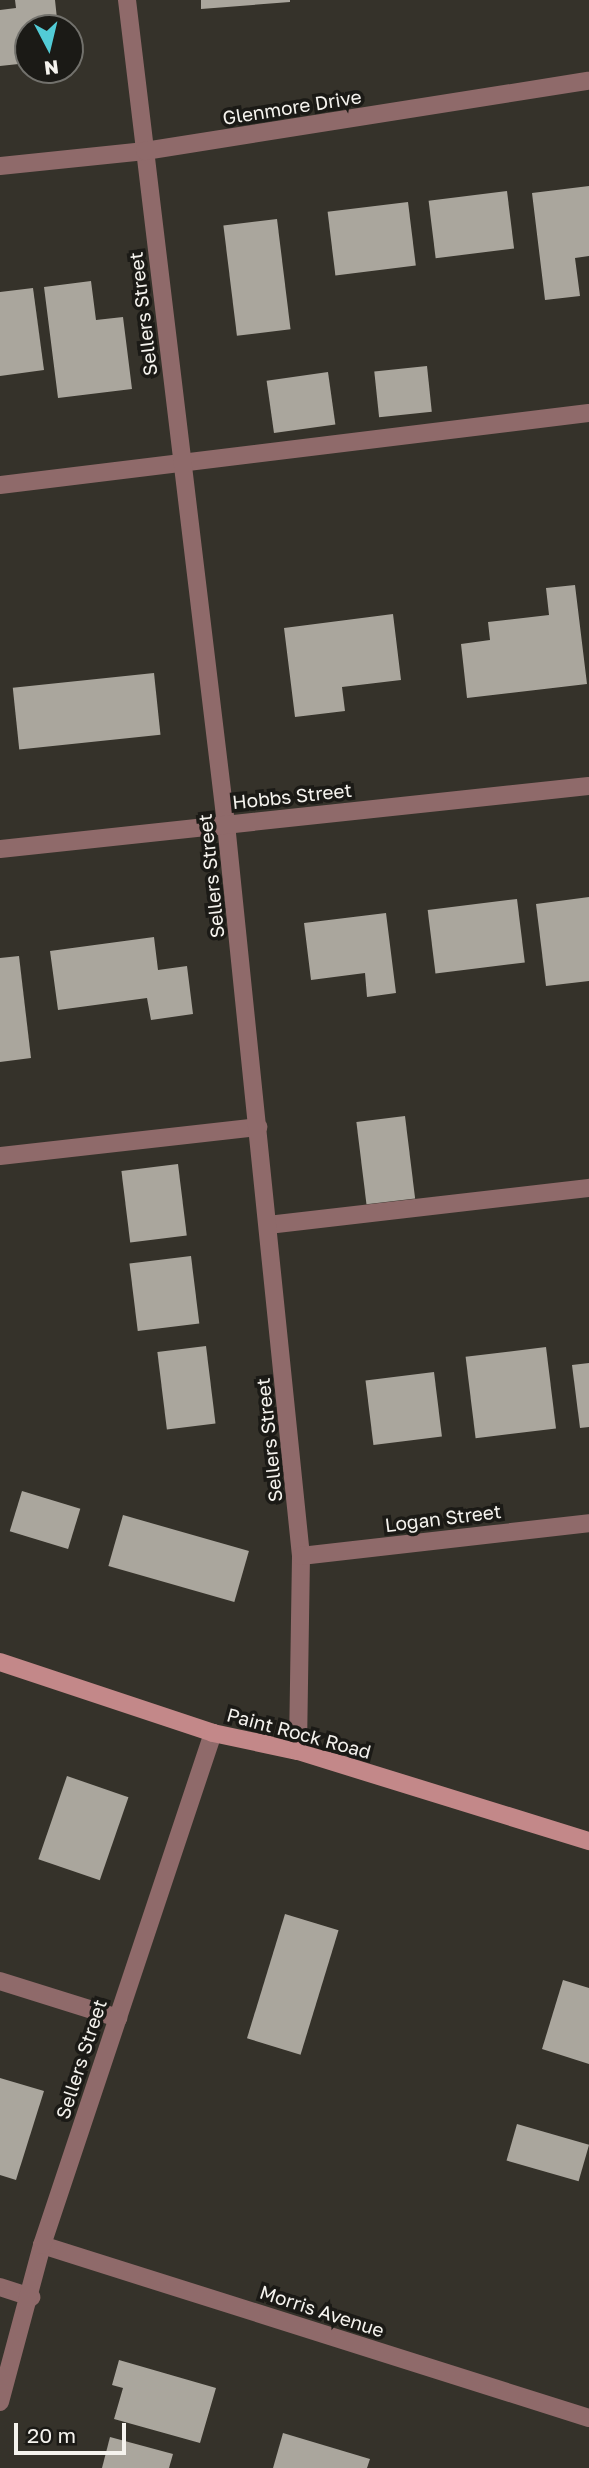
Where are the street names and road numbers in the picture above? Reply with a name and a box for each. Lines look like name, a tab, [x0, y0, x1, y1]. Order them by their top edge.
street label: Glenmore Drive	[221, 85, 363, 129]
street label: Sellers Street	[124, 251, 162, 377]
street label: Hobbs Street	[231, 778, 353, 814]
street label: Sellers Street	[193, 813, 229, 939]
street label: Sellers Street	[251, 1377, 287, 1503]
street label: Logan Street	[383, 1500, 503, 1536]
street label: Paint Rock Road	[224, 1703, 374, 1763]
street label: Sellers Street	[51, 1996, 111, 2122]
street label: Morris Avenue	[257, 2280, 387, 2342]

